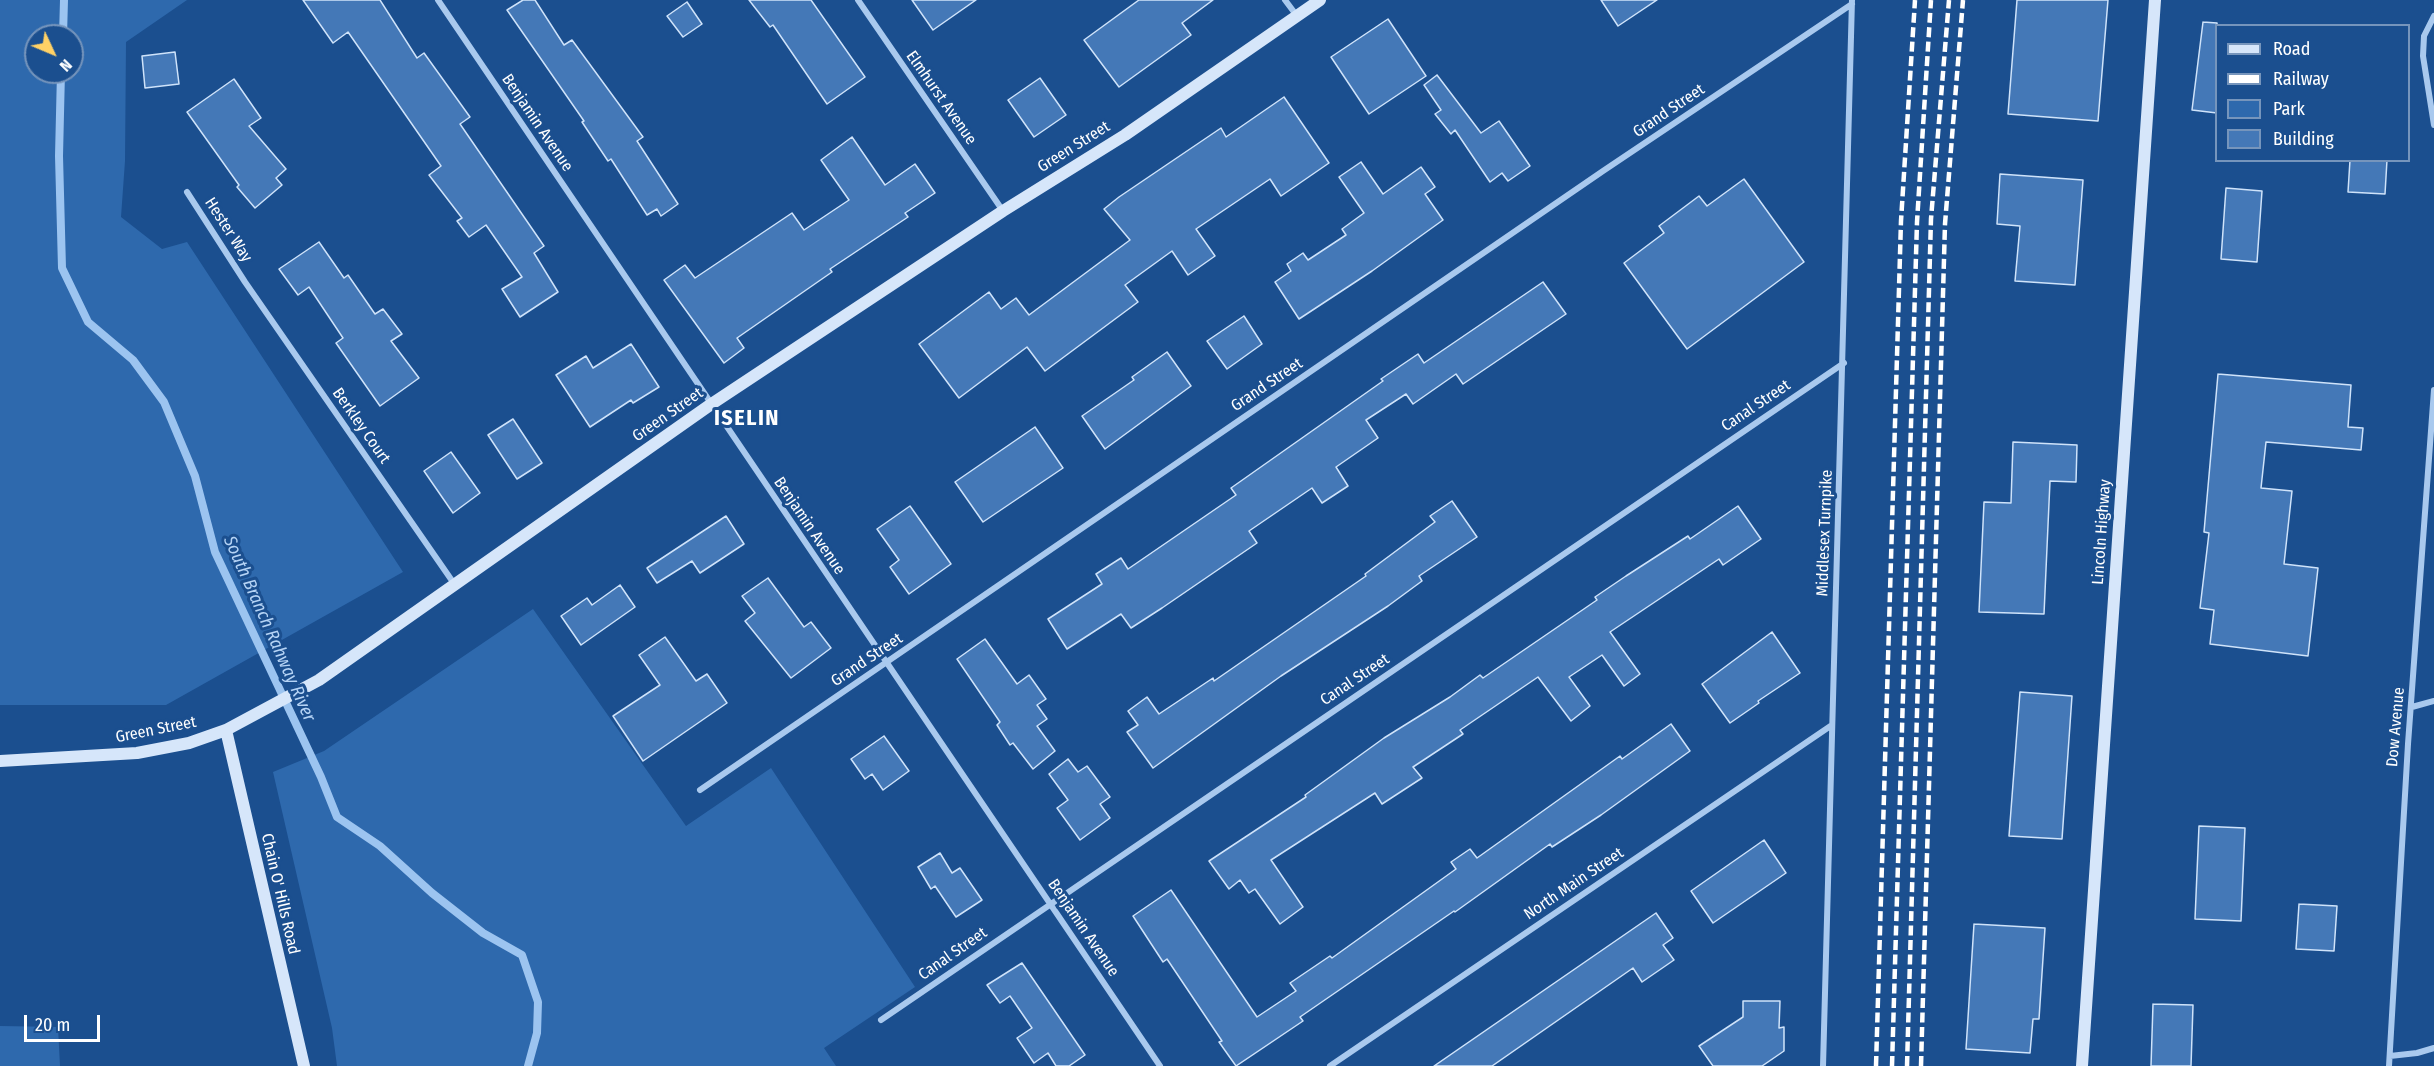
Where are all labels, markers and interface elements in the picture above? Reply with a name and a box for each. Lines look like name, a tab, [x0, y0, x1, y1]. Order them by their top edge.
north arrow	[24, 24, 84, 84]
legend	[2215, 24, 2410, 162]
text: Road	[2273, 38, 2310, 60]
street label: Elmhurst Avenue	[902, 47, 980, 149]
text: N	[56, 55, 76, 76]
text: Railway	[2273, 68, 2329, 90]
street label: Benjamin Avenue	[497, 71, 577, 175]
street label: Grand Street	[1630, 80, 1708, 142]
text: Park	[2273, 98, 2305, 120]
street label: Green Street	[1034, 117, 1114, 177]
text: Building	[2273, 128, 2334, 150]
street label: Hester Way	[200, 194, 256, 266]
street label: Grand Street	[1228, 354, 1306, 416]
street label: Canal Street	[1718, 376, 1794, 436]
street label: Berkley Court	[328, 384, 394, 468]
street label: Green Street	[629, 384, 707, 446]
district label: ISELIN	[714, 406, 780, 432]
street label: Middlesex Turnpike	[1813, 469, 1837, 597]
street label: Benjamin Avenue	[769, 474, 849, 578]
street label: Lincoln Highway	[2089, 479, 2115, 585]
water label: South Branch Rahway River	[218, 533, 320, 725]
street label: Grand Street	[828, 629, 906, 691]
street label: Canal Street	[1317, 650, 1393, 710]
street label: Dow Avenue	[2383, 686, 2409, 768]
street label: Green Street	[114, 713, 198, 747]
street label: Chain O' Hills Road	[257, 832, 303, 956]
street label: North Main Street	[1521, 844, 1627, 924]
street label: Benjamin Avenue	[1043, 876, 1123, 980]
street label: Canal Street	[915, 923, 991, 985]
scale bar	[27, 1003, 104, 1041]
text: 20 m	[35, 1014, 70, 1036]

